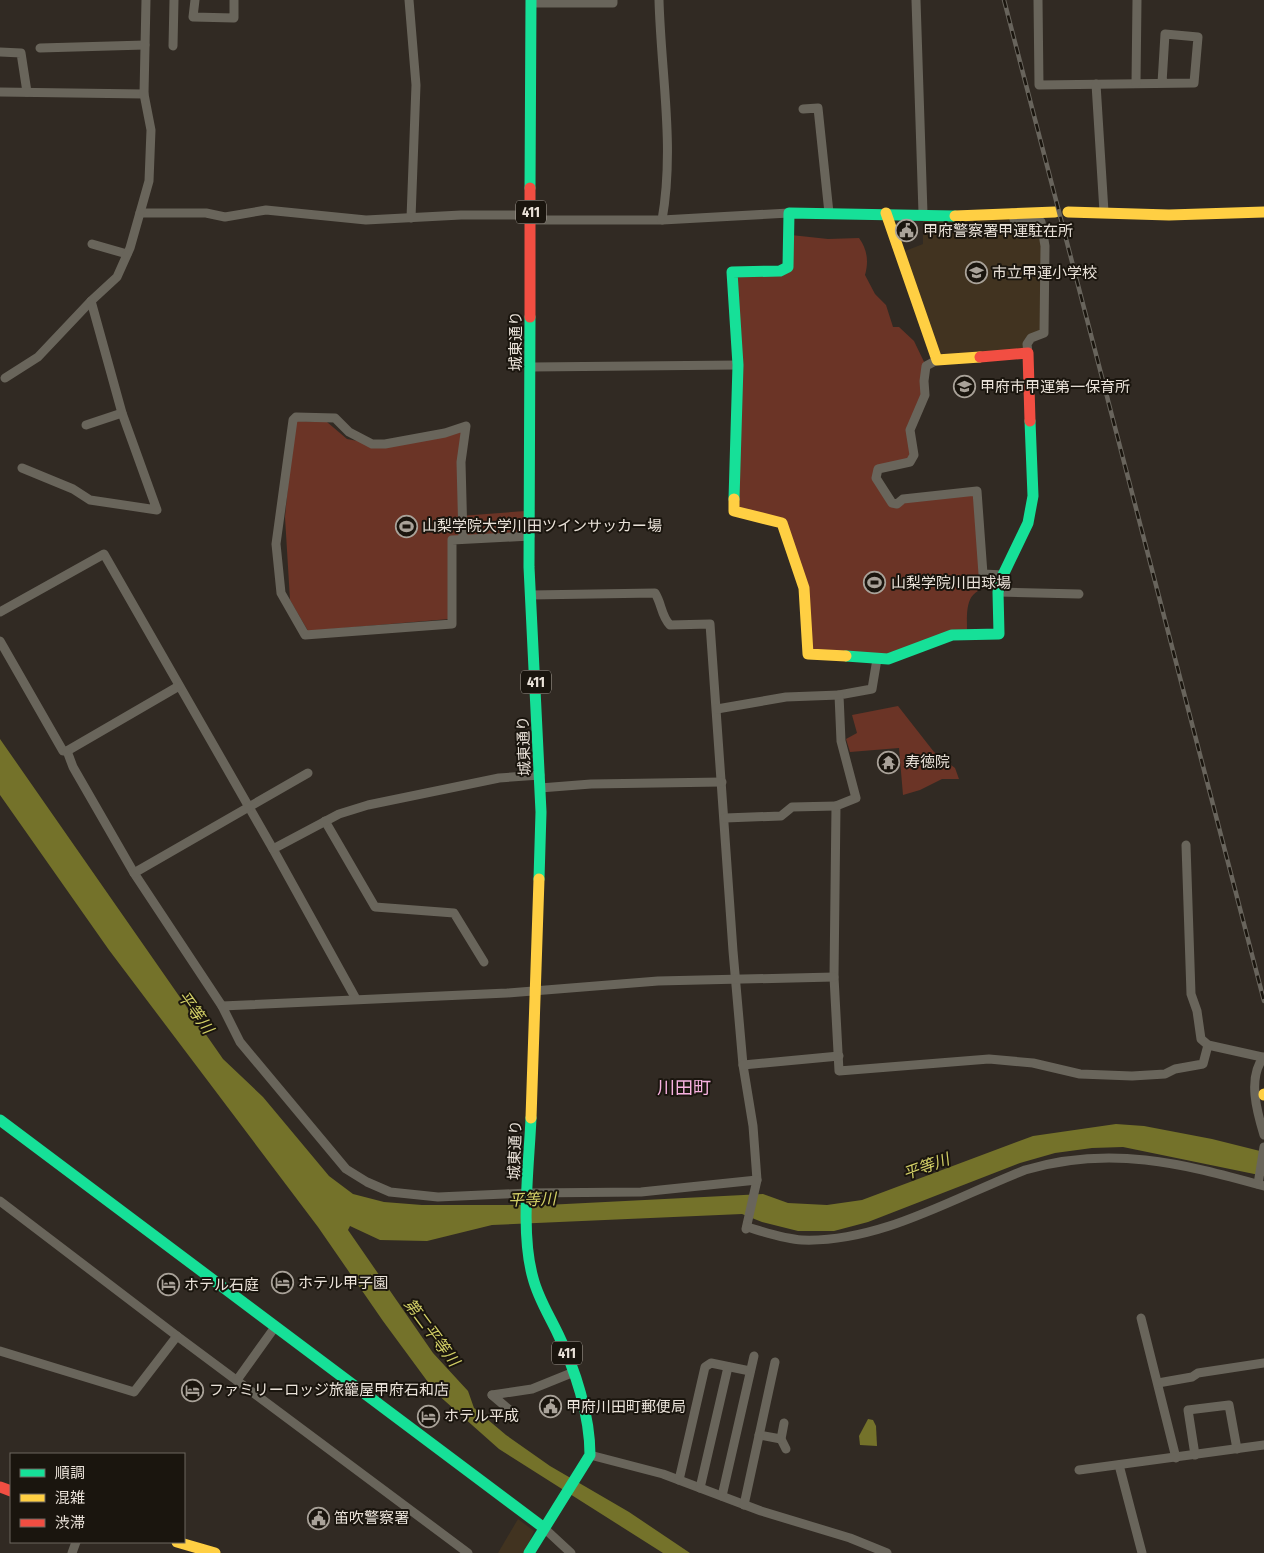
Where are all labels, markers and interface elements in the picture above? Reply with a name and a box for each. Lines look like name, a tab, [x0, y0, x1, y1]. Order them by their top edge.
road number: 411	[516, 200, 546, 223]
public building icon: 甲府警察署甲運駐在所	[895, 219, 919, 243]
place label: 甲府警察署甲運駐在所	[923, 222, 1073, 240]
school or university icon: 市立甲運小学校	[964, 261, 988, 285]
place label: 市立甲運小学校	[992, 264, 1097, 282]
street label: 城東通り	[507, 311, 525, 371]
school or university icon: 甲府市甲運第一保育所	[952, 375, 976, 399]
place label: 甲府市甲運第一保育所	[980, 378, 1130, 396]
sports icon: 山梨学院大学川田ツインサッカー場	[394, 514, 418, 538]
place label: 山梨学院大学川田ツインサッカー場	[422, 517, 662, 535]
sports icon: 山梨学院川田球場	[863, 571, 887, 595]
place label: 山梨学院川田球場	[891, 574, 1011, 592]
road number: 411	[521, 670, 551, 694]
street label: 城東通り	[514, 716, 534, 776]
temple icon: 寿徳院	[877, 750, 901, 774]
place label: 寿徳院	[905, 753, 950, 771]
water label: 平等川	[174, 987, 219, 1039]
district label: 川田町	[657, 1077, 711, 1099]
street label: 城東通り	[505, 1120, 525, 1180]
water label: 平等川	[900, 1149, 954, 1184]
water label: 平等川	[508, 1189, 558, 1210]
hotel icon: ホテル甲子園	[270, 1271, 294, 1295]
hotel icon: ホテル石庭	[156, 1273, 180, 1297]
place label: ホテル甲子園	[298, 1274, 388, 1292]
place label: ホテル石庭	[184, 1276, 259, 1294]
water label: 第二平等川	[400, 1295, 464, 1372]
road number: 411	[552, 1342, 582, 1365]
hotel icon: ファミリーロッジ旅籠屋甲府石和店	[181, 1378, 205, 1402]
place label: ファミリーロッジ旅籠屋甲府石和店	[209, 1381, 449, 1399]
public building icon: 甲府川田町郵便局	[538, 1395, 562, 1419]
place label: 甲府川田町郵便局	[566, 1398, 686, 1416]
hotel icon: ホテル平成	[416, 1404, 440, 1428]
place label: ホテル平成	[444, 1407, 519, 1425]
legend	[10, 1453, 185, 1543]
text: 順調	[55, 1464, 85, 1482]
text: 混雑	[55, 1489, 85, 1507]
public building icon: 笛吹警察署	[306, 1506, 330, 1530]
place label: 笛吹警察署	[334, 1509, 409, 1527]
text: 渋滞	[55, 1514, 85, 1532]

